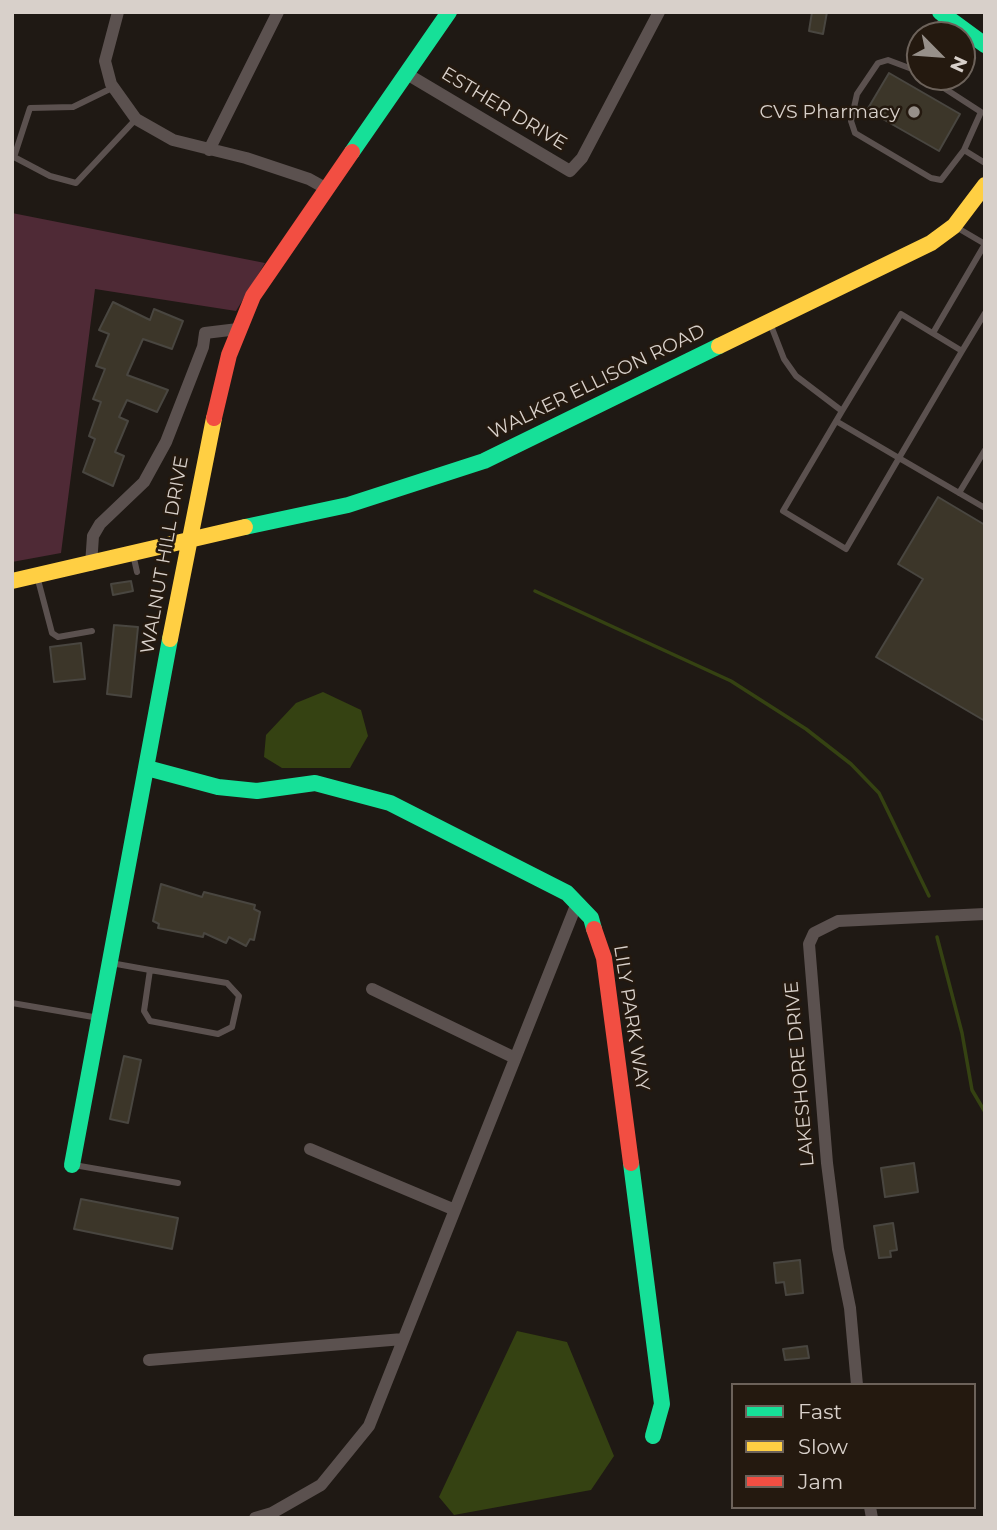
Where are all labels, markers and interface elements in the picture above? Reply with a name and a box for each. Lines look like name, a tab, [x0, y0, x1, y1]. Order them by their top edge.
north arrow	[906, 21, 976, 91]
text: N	[945, 52, 972, 76]
street label: ESTHER DRIVE	[437, 63, 571, 155]
place label: CVS Pharmacy	[760, 101, 900, 123]
marker: CVS Pharmacy	[906, 104, 922, 120]
street label: WALKER ELLISON ROAD	[485, 320, 709, 444]
street label: WALNUT HILL DRIVE	[136, 454, 194, 656]
street label: LILY PARK WAY	[608, 943, 654, 1093]
street label: LAKESHORE DRIVE	[781, 980, 819, 1168]
legend	[731, 1383, 976, 1509]
text: Fast	[798, 1399, 842, 1424]
text: Slow	[798, 1434, 848, 1459]
text: Jam	[798, 1469, 843, 1494]

